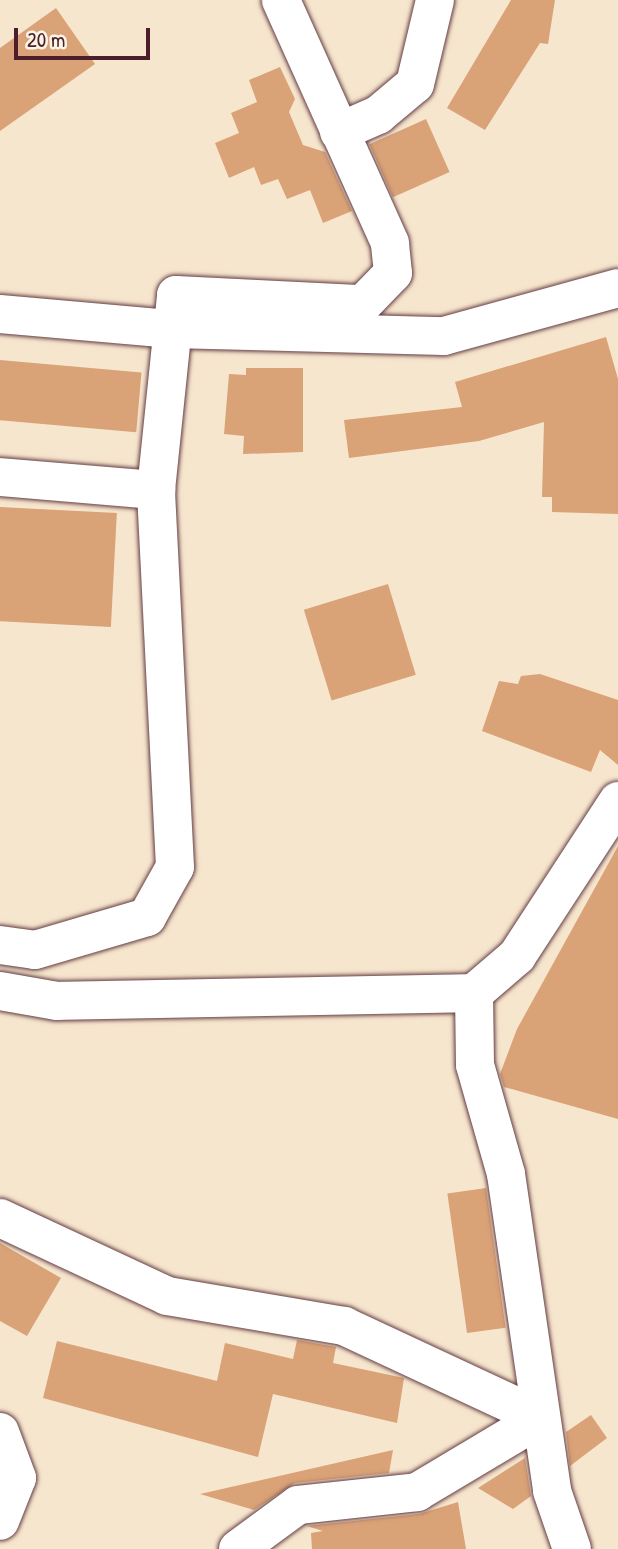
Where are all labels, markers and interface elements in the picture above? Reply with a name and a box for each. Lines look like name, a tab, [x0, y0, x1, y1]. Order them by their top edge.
scale bar	[18, 14, 154, 58]
text: 20 m	[27, 25, 65, 54]

